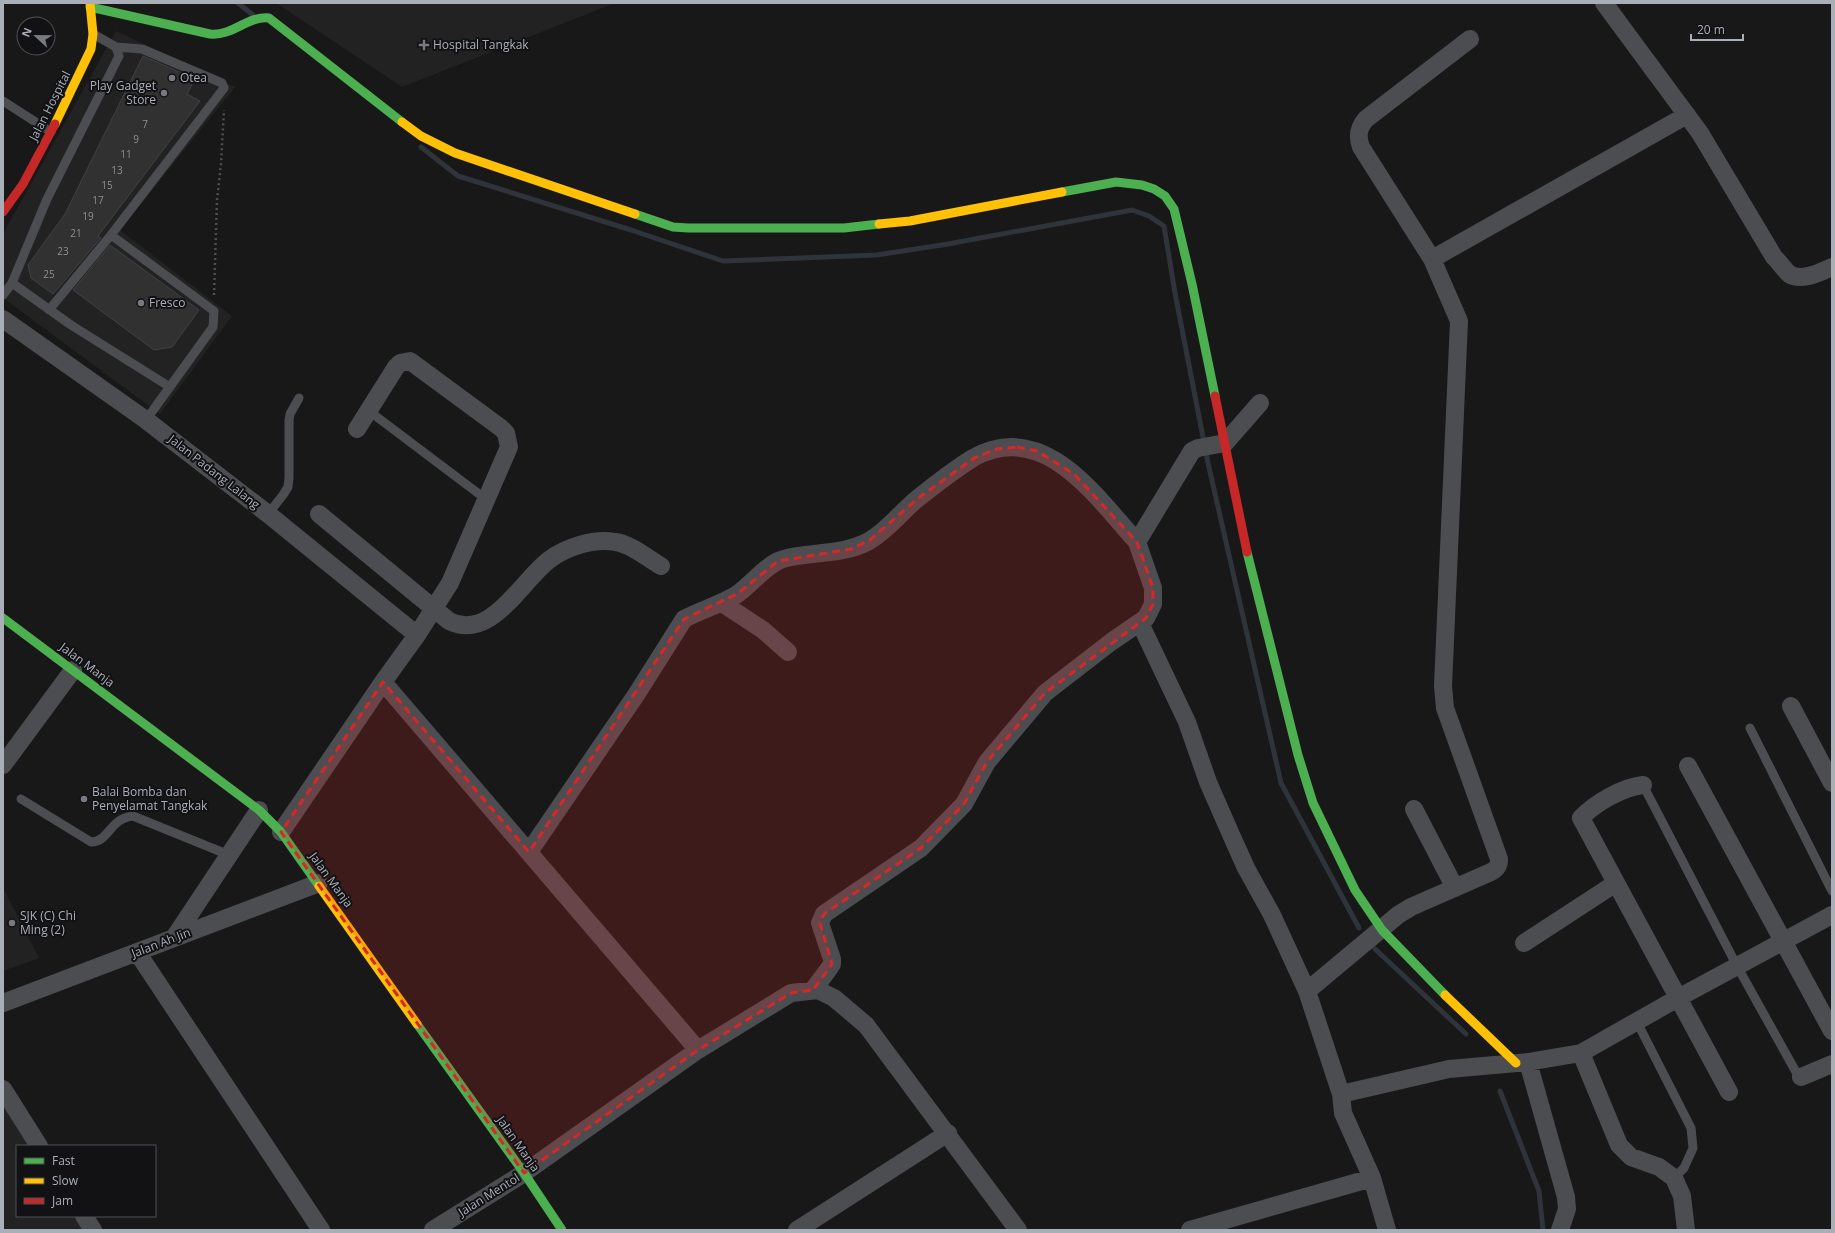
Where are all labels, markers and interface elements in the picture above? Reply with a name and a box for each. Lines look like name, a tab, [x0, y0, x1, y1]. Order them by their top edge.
north arrow	[16, 16, 56, 56]
scale bar	[1691, 16, 1743, 42]
text: 20 m	[1697, 21, 1725, 38]
text: N	[18, 25, 35, 39]
place label: Hospital Tangkak	[433, 36, 529, 53]
marker: Hospital Tangkak	[418, 39, 430, 51]
street label: Jalan Hospital	[24, 68, 74, 144]
place label: Otea	[180, 69, 207, 86]
marker: Otea	[167, 73, 177, 83]
place label: Play Gadget Store	[90, 77, 156, 108]
marker: Play Gadget Store	[159, 88, 169, 98]
house number: 7	[142, 117, 148, 131]
house number: 9	[133, 132, 139, 146]
house number: 11	[120, 147, 132, 161]
house number: 13	[111, 163, 123, 177]
house number: 15	[101, 178, 113, 192]
house number: 17	[92, 193, 104, 207]
house number: 19	[82, 209, 94, 223]
house number: 21	[70, 226, 82, 240]
house number: 23	[57, 244, 69, 258]
house number: 25	[43, 267, 55, 281]
place label: Fresco	[149, 294, 186, 311]
marker: Fresco	[136, 298, 146, 308]
street label: Jalan Padang Lalang	[164, 430, 264, 513]
street label: Jalan Manja	[56, 638, 118, 691]
place label: Balai Bomba dan Penyelamat Tangkak	[92, 783, 208, 814]
marker: Balai Bomba dan Penyelamat Tangkak	[79, 794, 89, 804]
street label: Jalan Manja	[305, 848, 357, 911]
place label: SJK (C) Chi Ming (2)	[20, 907, 76, 938]
marker: SJK (C) Chi Ming (2)	[7, 918, 17, 928]
street label: Jalan Ah Jin	[128, 924, 193, 962]
street label: Jalan Manja	[492, 1112, 544, 1175]
legend	[16, 1145, 156, 1217]
text: Fast	[52, 1152, 75, 1169]
street label: Jalan Mentol	[454, 1169, 523, 1221]
text: Slow	[52, 1172, 79, 1189]
text: Jam	[51, 1192, 73, 1209]

